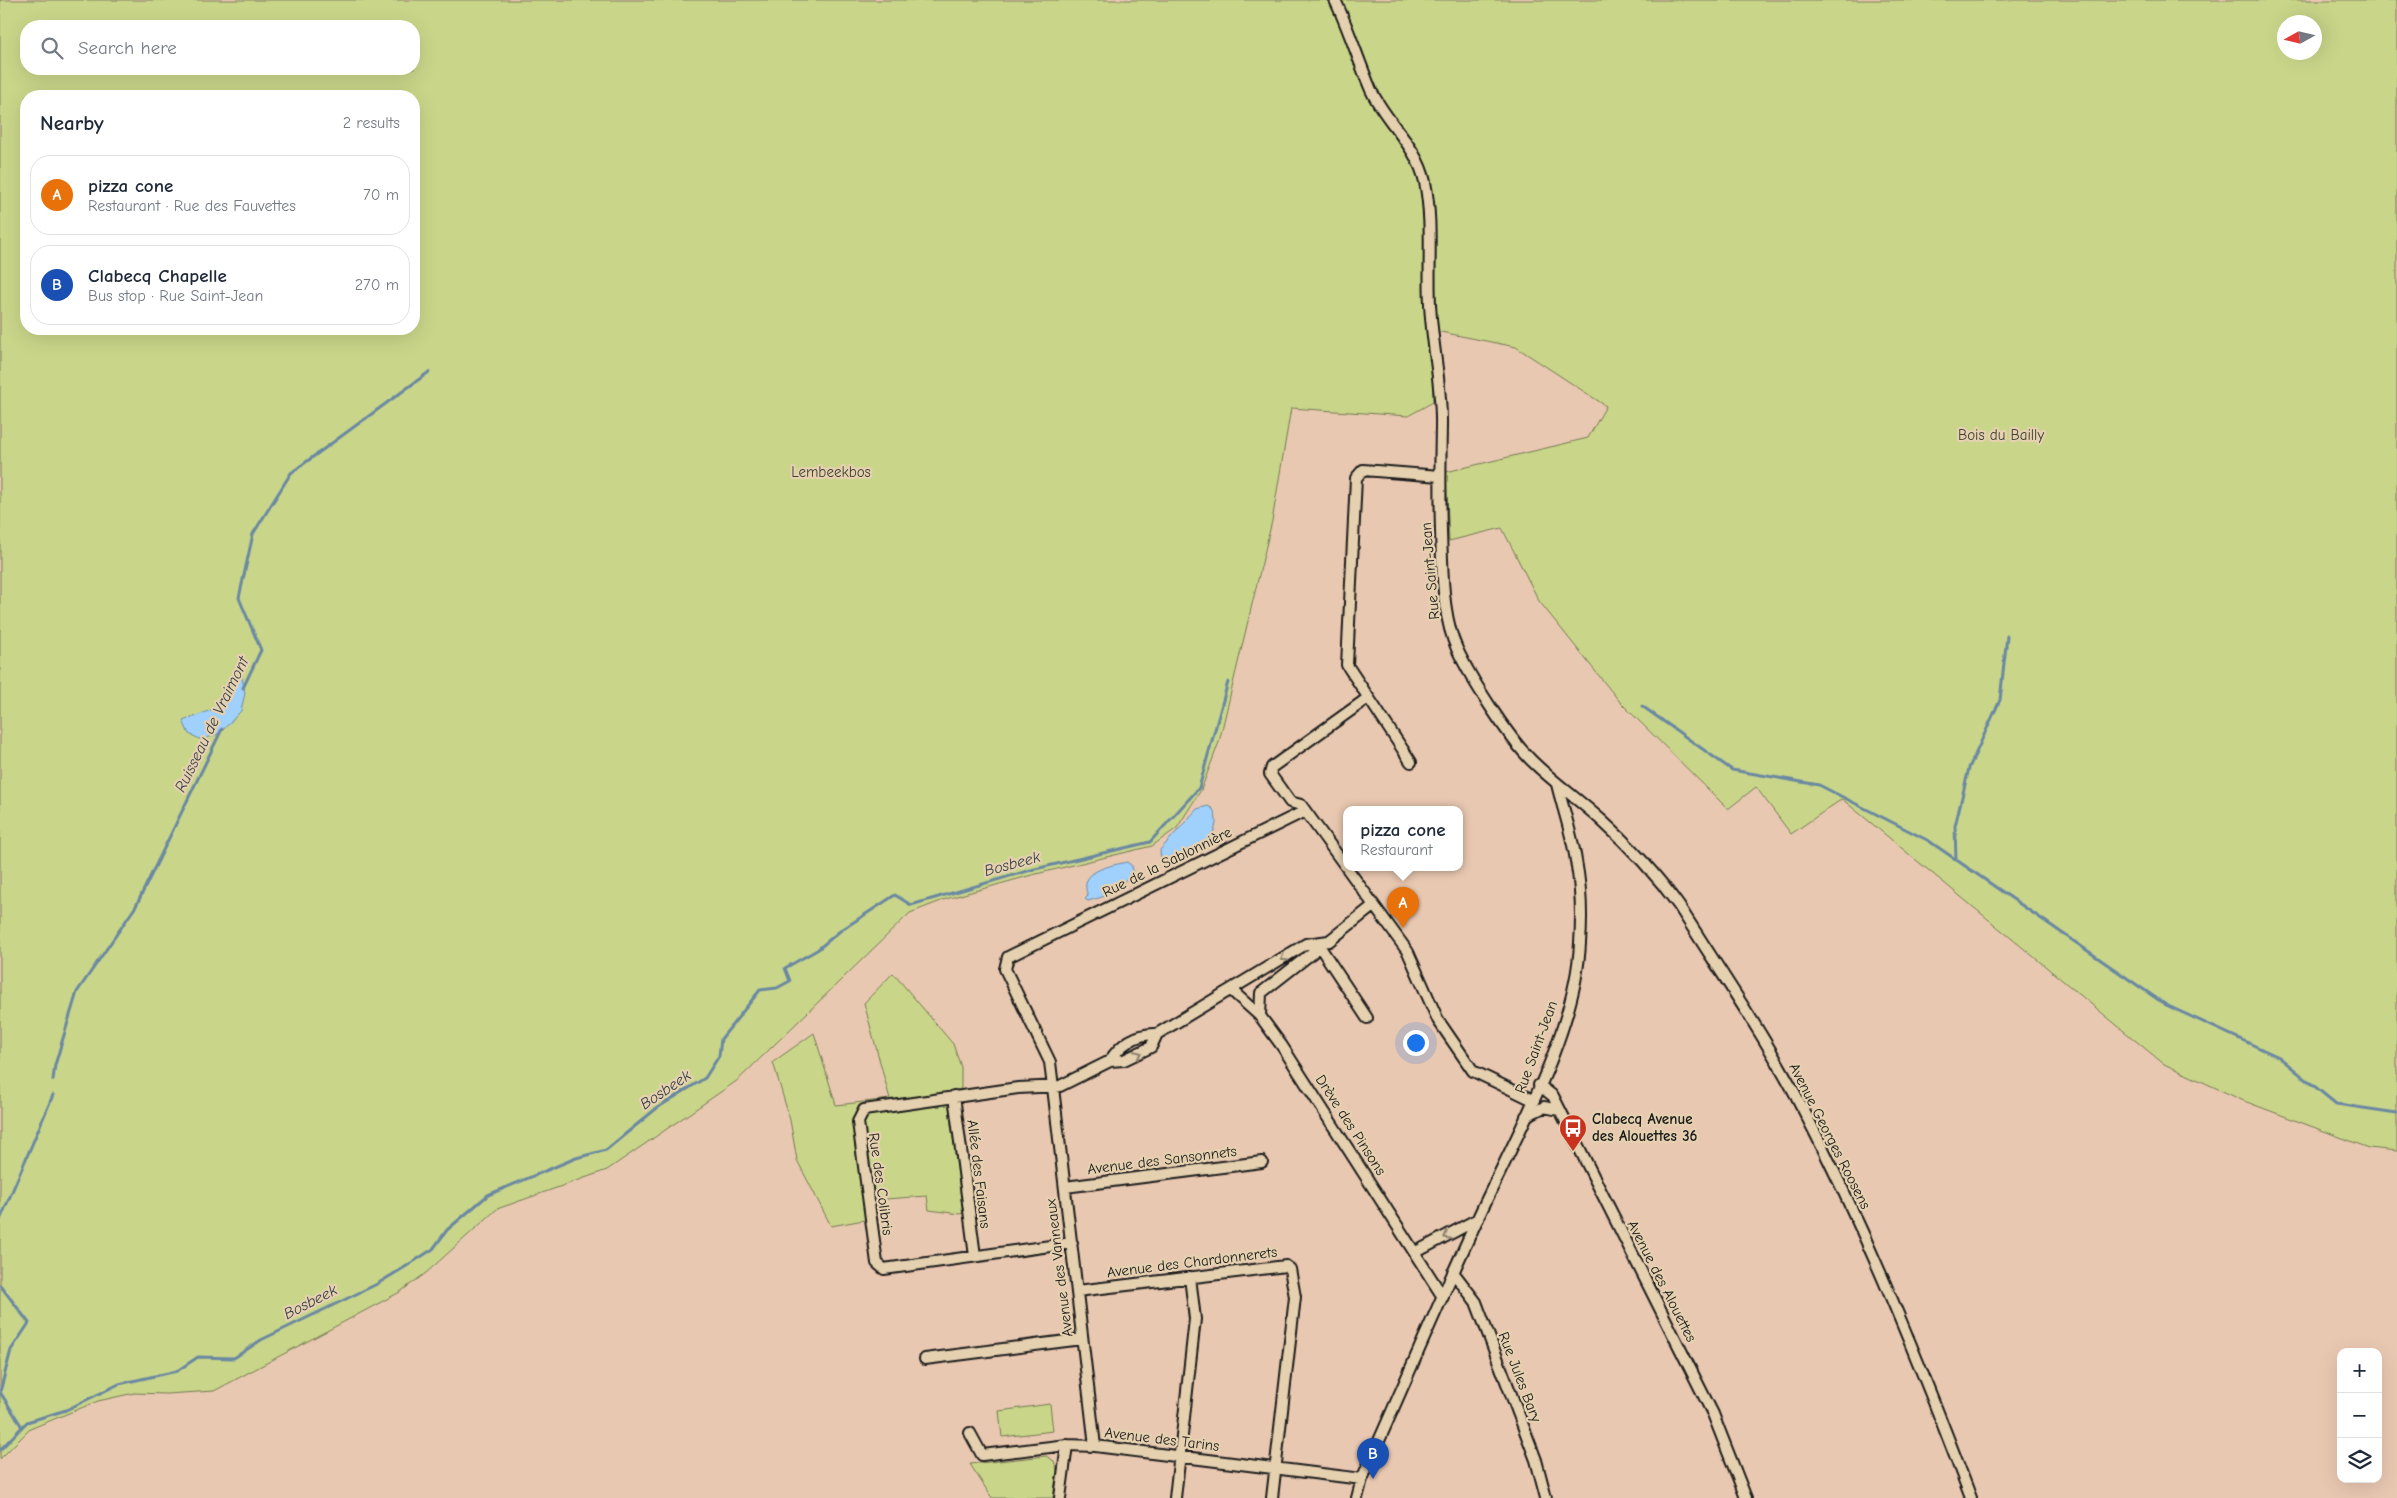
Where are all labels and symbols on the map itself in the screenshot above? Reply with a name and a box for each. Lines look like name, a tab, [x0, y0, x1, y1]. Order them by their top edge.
north arrow	[2277, 15, 2322, 60]
park label: Bois du Bailly	[1958, 426, 2044, 444]
park label: Lembeekbos	[791, 463, 871, 481]
street label: Rue Saint-Jean	[1417, 522, 1443, 620]
water label: Ruisseau de Vraimont	[171, 653, 253, 795]
street label: Rue de la Sablonnière	[1099, 823, 1235, 901]
water label: Bosbeek	[982, 848, 1043, 880]
pin: A	[1387, 887, 1419, 928]
one-way arrow	[1280, 951, 1289, 961]
street label: Rue Saint-Jean	[1511, 998, 1561, 1096]
your location	[1403, 1030, 1429, 1056]
one-way arrow	[1133, 1049, 1142, 1060]
street label: Avenue Georges Roosens	[1785, 1060, 1875, 1212]
water label: Bosbeek	[637, 1066, 695, 1113]
street label: Drève des Pinsons	[1312, 1071, 1390, 1179]
place label: Clabecq Avenue des Alouettes 36	[1592, 1110, 1698, 1145]
bus stop icon: Clabecq Avenue des Alouettes 36	[1558, 1113, 1588, 1152]
street label: Allée des Faisans	[963, 1119, 995, 1229]
street label: Rue des Colibris	[865, 1132, 897, 1236]
street label: Avenue des Sansonnets	[1086, 1142, 1238, 1178]
street label: Avenue des Vanneaux	[1041, 1197, 1076, 1338]
street label: Avenue des Alouettes	[1623, 1217, 1701, 1345]
one-way arrow	[1443, 1230, 1452, 1240]
street label: Avenue des Chardonnerets	[1106, 1243, 1278, 1281]
water label: Bosbeek	[281, 1281, 340, 1323]
street label: Rue Jules Bary	[1495, 1329, 1546, 1425]
street label: Avenue des Tarins	[1104, 1423, 1220, 1455]
pin: B	[1357, 1438, 1389, 1479]

